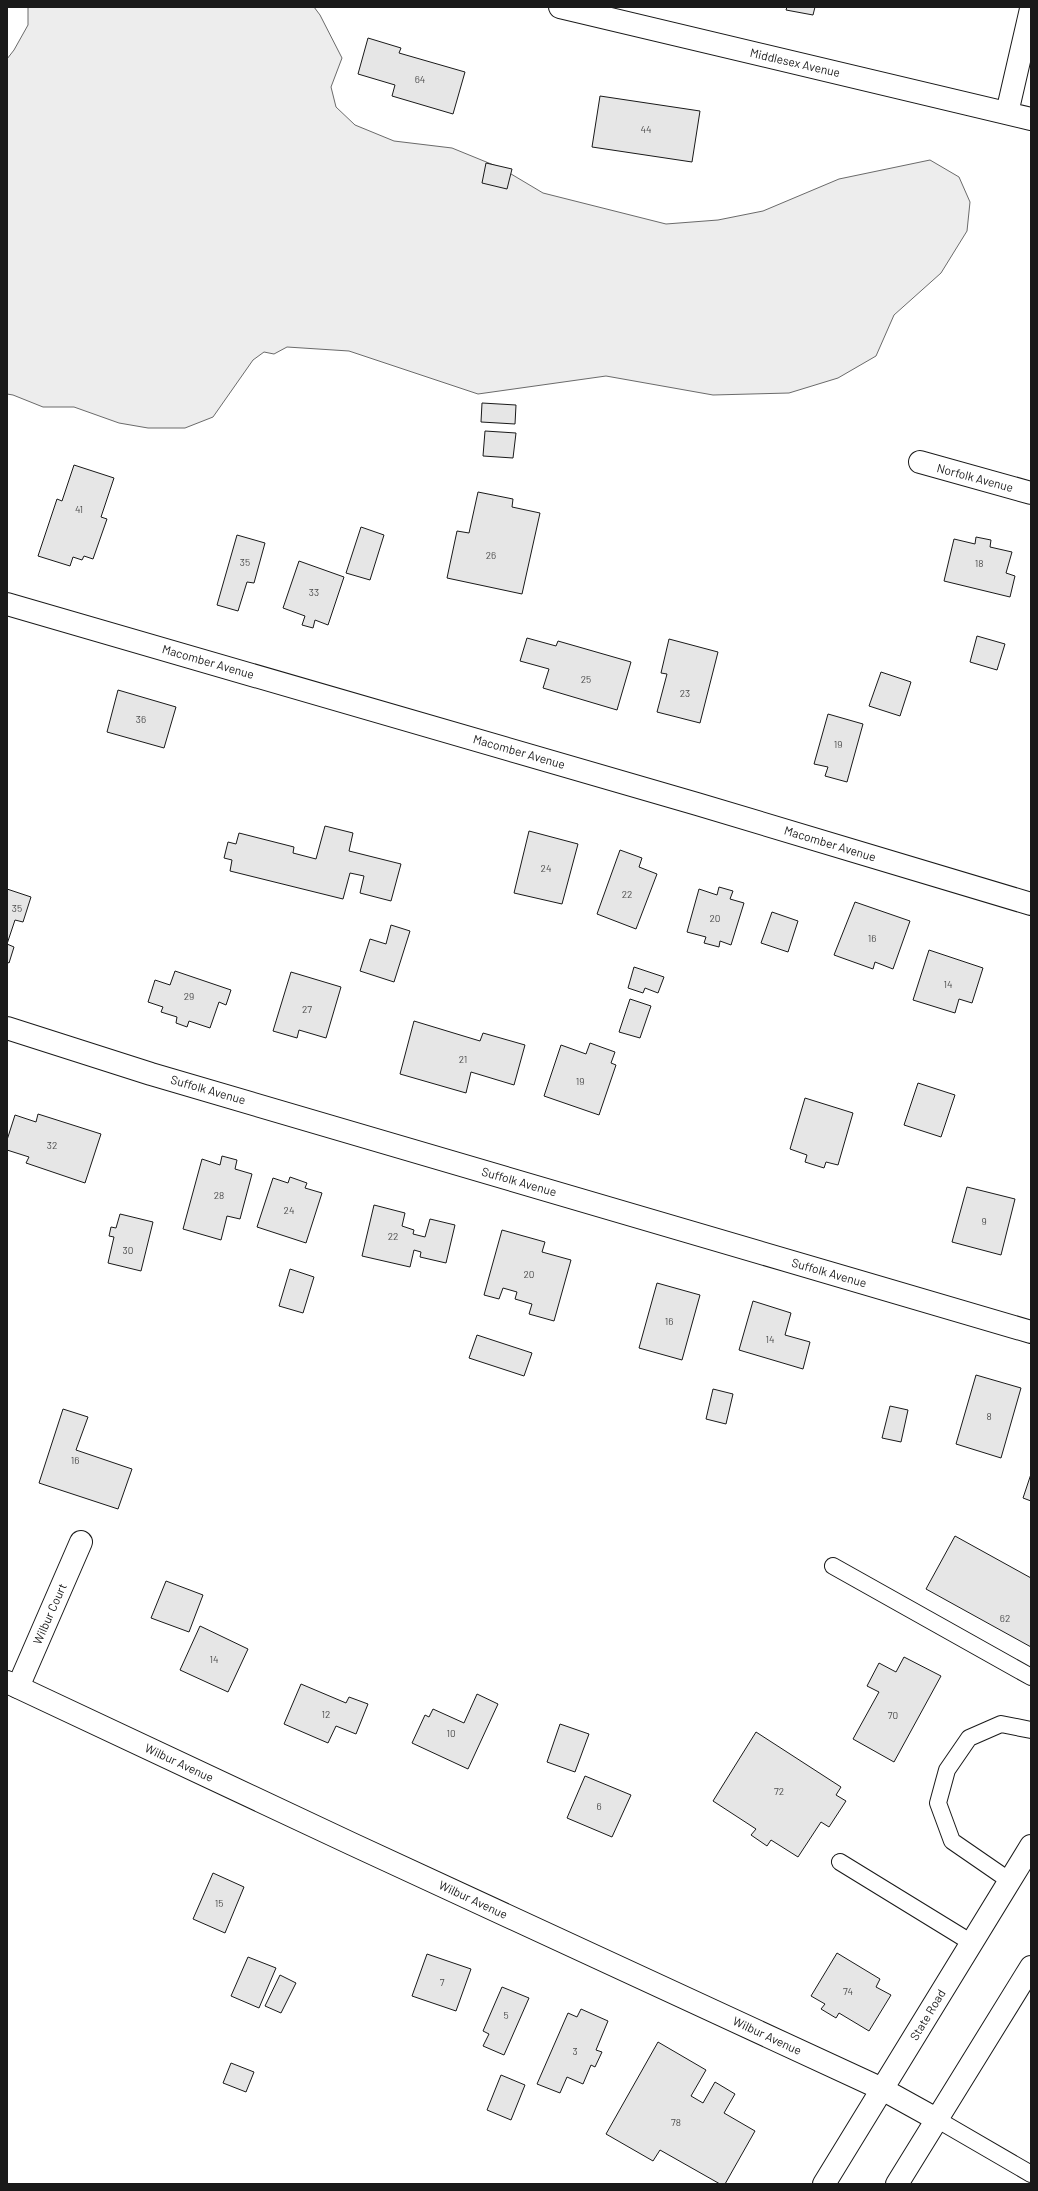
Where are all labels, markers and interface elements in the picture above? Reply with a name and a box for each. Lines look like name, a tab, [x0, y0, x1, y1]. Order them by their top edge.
street label: Middlesex Avenue	[749, 45, 842, 79]
house number: 64	[415, 73, 425, 85]
house number: 44	[640, 123, 652, 135]
street label: Norfolk Avenue	[935, 460, 1015, 494]
house number: 41	[75, 503, 83, 515]
house number: 26	[486, 549, 496, 561]
house number: 35	[240, 556, 250, 568]
house number: 18	[975, 557, 983, 569]
house number: 33	[309, 586, 319, 598]
street label: Macomber Avenue	[161, 641, 256, 681]
house number: 25	[581, 673, 591, 685]
house number: 23	[680, 687, 690, 699]
house number: 36	[136, 713, 146, 725]
street label: Macomber Avenue	[472, 731, 567, 771]
house number: 19	[834, 738, 842, 750]
street label: Macomber Avenue	[783, 822, 878, 864]
house number: 24	[541, 862, 551, 874]
house number: 22	[622, 888, 632, 900]
house number: 35	[12, 902, 22, 914]
house number: 20	[709, 912, 721, 924]
house number: 16	[868, 932, 876, 944]
house number: 14	[943, 978, 953, 990]
house number: 29	[184, 990, 194, 1002]
house number: 27	[302, 1003, 312, 1015]
house number: 21	[459, 1053, 467, 1065]
street label: Suffolk Avenue	[169, 1072, 247, 1106]
house number: 19	[576, 1075, 584, 1087]
house number: 32	[47, 1139, 57, 1151]
street label: Suffolk Avenue	[480, 1164, 558, 1198]
house number: 28	[214, 1189, 224, 1201]
house number: 24	[284, 1204, 294, 1216]
house number: 9	[981, 1215, 987, 1227]
house number: 22	[388, 1230, 398, 1242]
house number: 30	[123, 1244, 133, 1256]
street label: Suffolk Avenue	[790, 1255, 868, 1289]
house number: 20	[523, 1268, 535, 1280]
house number: 16	[665, 1315, 673, 1327]
house number: 14	[765, 1333, 775, 1345]
house number: 8	[986, 1410, 992, 1422]
house number: 16	[71, 1454, 79, 1466]
street label: Wilbur Court	[29, 1581, 69, 1646]
house number: 62	[1000, 1612, 1010, 1624]
house number: 14	[209, 1653, 219, 1665]
house number: 12	[322, 1708, 330, 1720]
house number: 70	[888, 1709, 898, 1721]
house number: 10	[446, 1727, 456, 1739]
street label: Wilbur Avenue	[143, 1740, 216, 1784]
house number: 72	[774, 1785, 784, 1797]
house number: 6	[596, 1800, 602, 1812]
street label: Wilbur Avenue	[437, 1877, 510, 1921]
house number: 15	[215, 1897, 223, 1909]
house number: 7	[440, 1976, 445, 1988]
house number: 74	[843, 1985, 853, 1997]
street label: State Road	[906, 1986, 948, 2043]
house number: 5	[503, 2009, 509, 2021]
street label: Wilbur Avenue	[731, 2013, 804, 2057]
house number: 3	[572, 2045, 578, 2057]
house number: 78	[671, 2116, 681, 2128]

